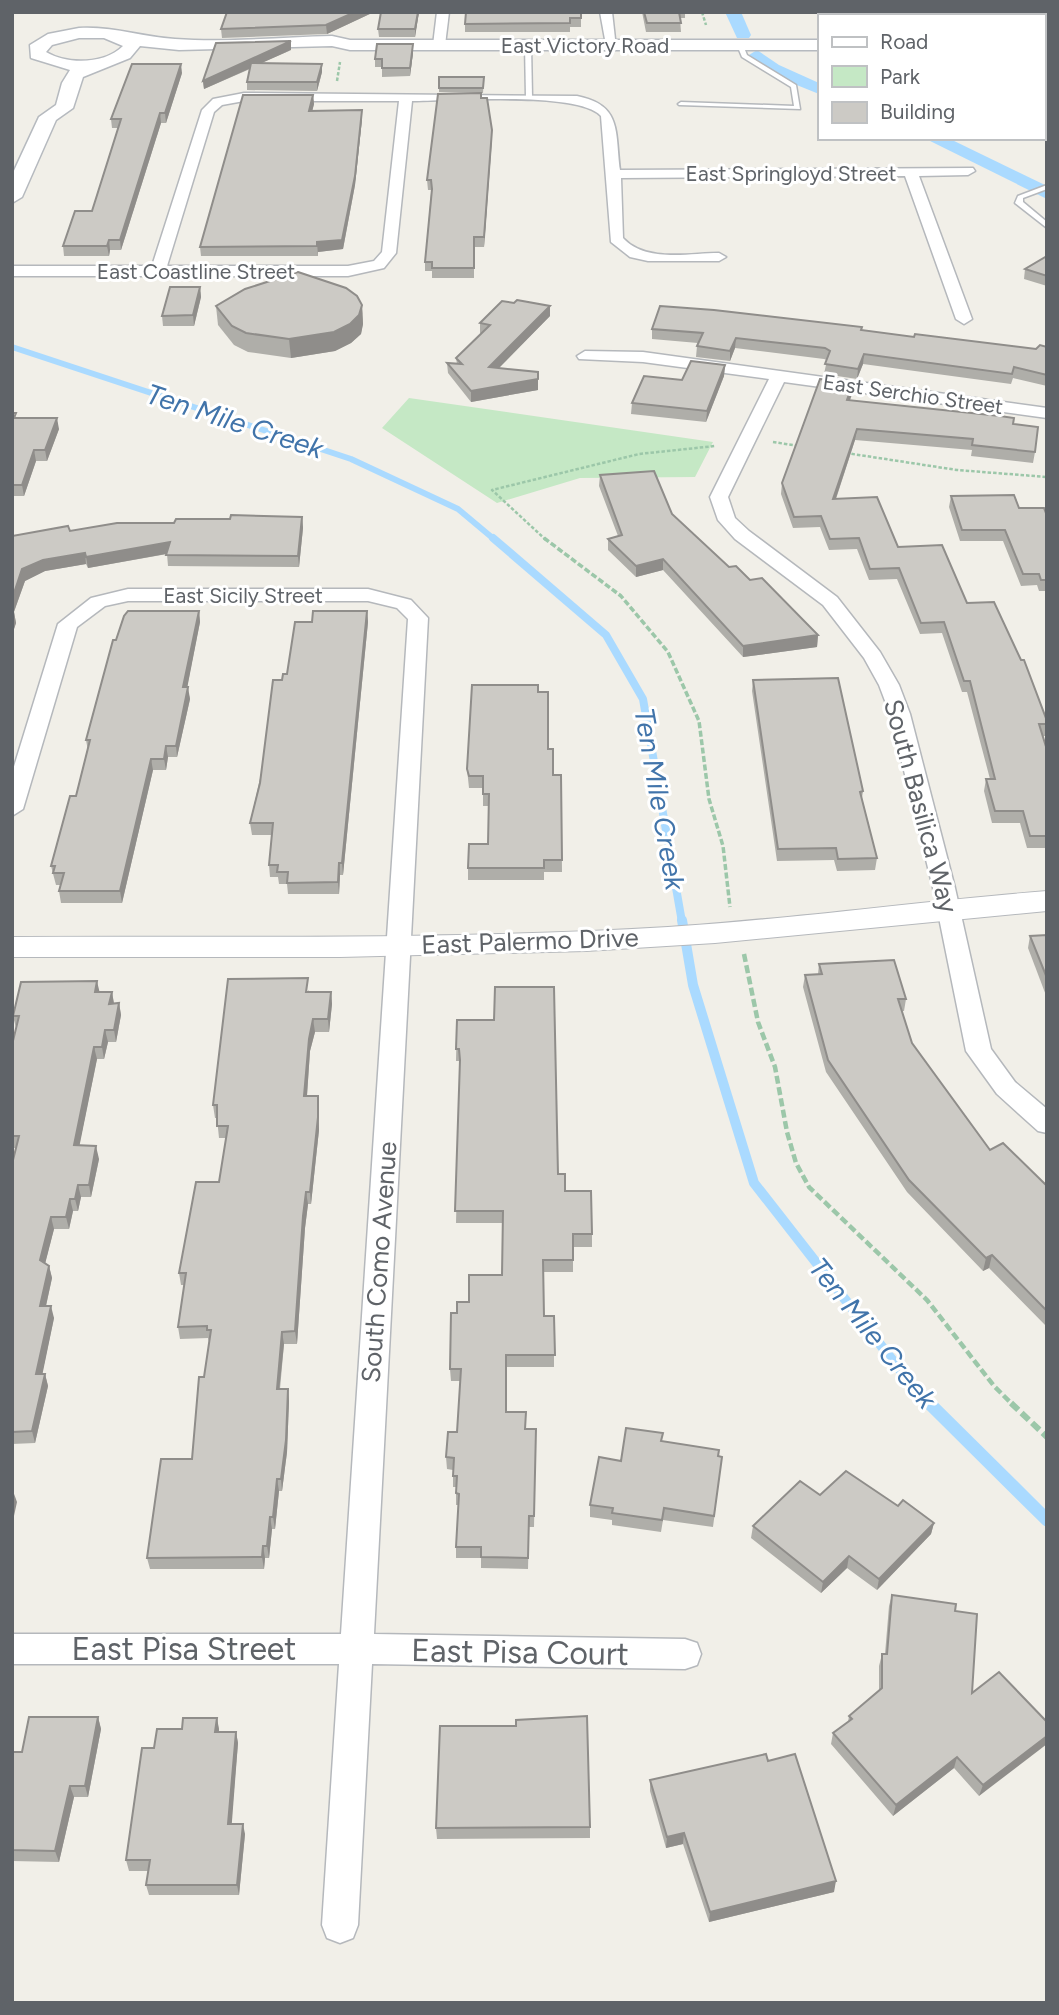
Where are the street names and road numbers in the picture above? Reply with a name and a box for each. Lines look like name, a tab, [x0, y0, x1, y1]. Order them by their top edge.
street label: East Victory Road	[501, 33, 669, 58]
street label: East Springloyd Street	[686, 161, 897, 186]
street label: East Coastline Street	[97, 259, 295, 284]
street label: East Serchio Street	[821, 369, 1005, 419]
street label: East Sicily Street	[163, 583, 323, 608]
street label: South Basilica Way	[877, 696, 965, 917]
street label: East Palermo Drive	[421, 921, 639, 961]
street label: South Como Avenue	[355, 1140, 403, 1384]
street label: East Pisa Street	[72, 1630, 296, 1668]
street label: East Pisa Court	[411, 1631, 629, 1673]

